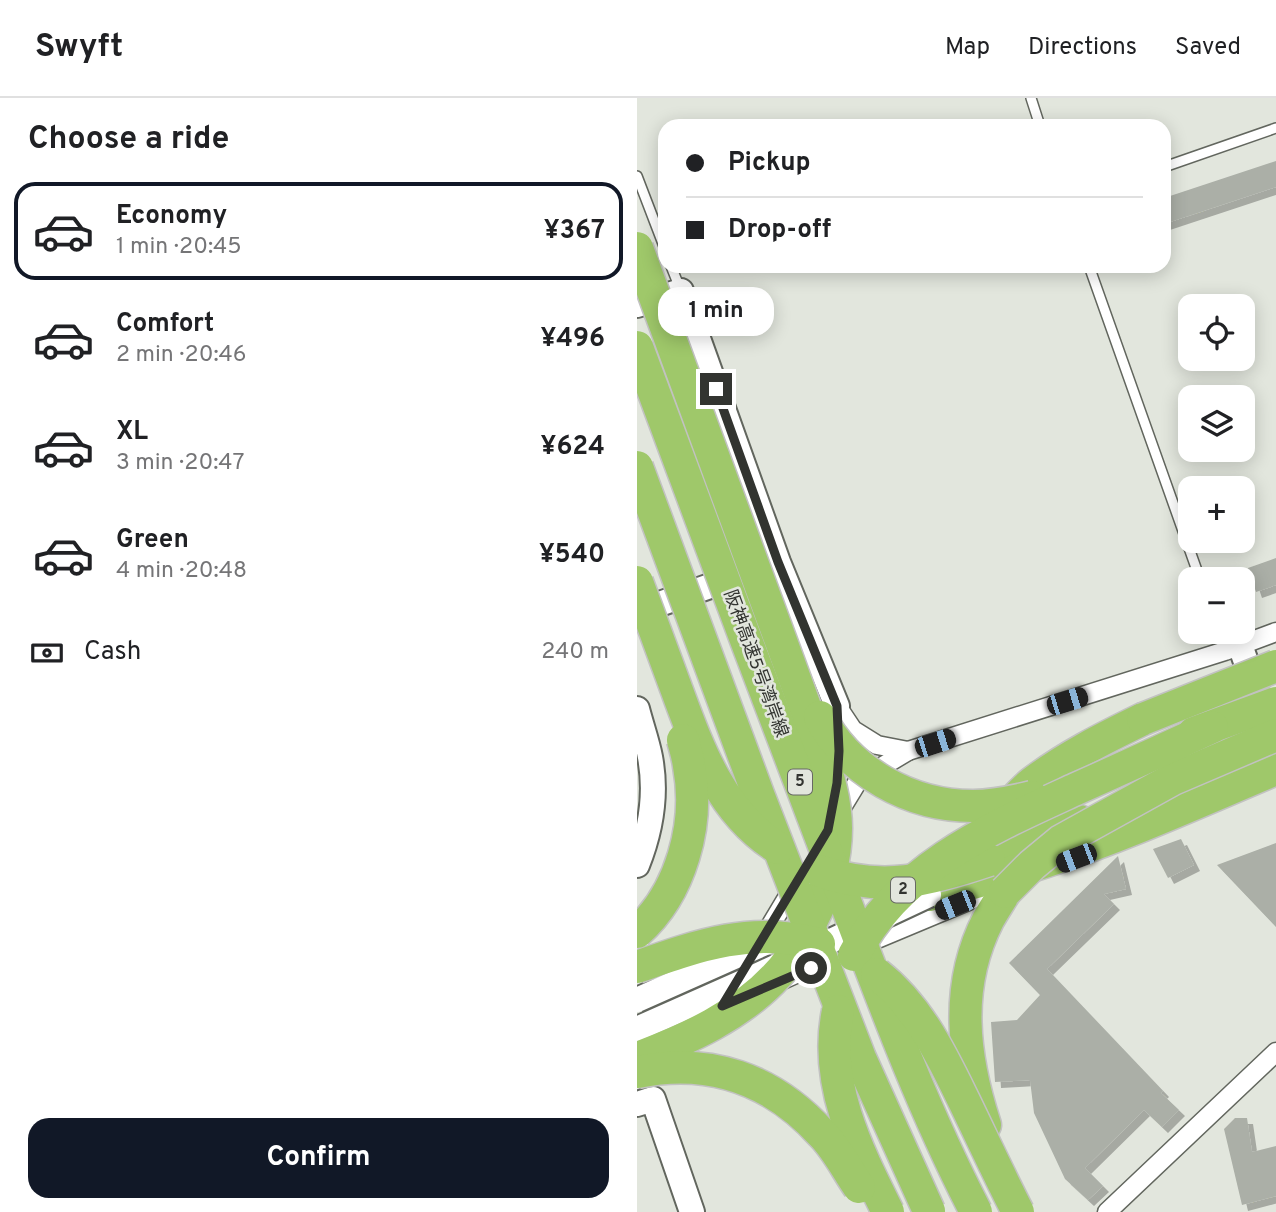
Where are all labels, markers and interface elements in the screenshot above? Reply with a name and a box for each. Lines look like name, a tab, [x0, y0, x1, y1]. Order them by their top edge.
text: Swyft	[35, 27, 123, 69]
text: Map	[945, 33, 990, 63]
text: Directions	[1028, 33, 1137, 63]
text: Saved	[1175, 33, 1241, 63]
text: Choose a ride	[28, 120, 229, 160]
text: Pickup	[728, 147, 811, 180]
icon: car	[32, 200, 95, 263]
text: Economy	[116, 200, 227, 233]
text: Drop-off	[728, 214, 831, 247]
text: ¥367	[544, 215, 605, 248]
text: 1 min · 20:45	[116, 233, 242, 262]
callout: 1 min	[658, 288, 774, 336]
map controls	[1178, 294, 1255, 644]
button: locate	[1178, 294, 1255, 371]
text: 1 min	[688, 297, 744, 326]
icon: car	[32, 308, 95, 371]
text: Comfort	[116, 308, 214, 341]
text: ¥496	[541, 323, 605, 356]
text: 2 min · 20:46	[116, 341, 247, 370]
route end	[700, 373, 732, 405]
button: layers	[1178, 385, 1255, 462]
icon: car	[32, 416, 95, 479]
text: XL	[116, 416, 148, 449]
text: ¥624	[541, 431, 605, 464]
text: 3 min · 20:47	[116, 449, 244, 478]
button: +	[1178, 476, 1255, 553]
icon: car	[32, 524, 95, 587]
text: Green	[116, 524, 189, 557]
text: ¥540	[539, 539, 605, 572]
text: 4 min · 20:48	[116, 557, 247, 586]
button: −	[1178, 567, 1255, 644]
street label: 阪神高速5号湾岸線	[718, 587, 792, 741]
icon: cash	[28, 634, 66, 672]
text: Cash	[84, 636, 141, 669]
text: 240 m	[541, 638, 609, 667]
car	[1044, 685, 1091, 717]
car	[912, 727, 959, 759]
road number: 5	[788, 769, 812, 794]
car	[1053, 841, 1100, 875]
road number: 2	[891, 877, 915, 902]
car	[932, 887, 979, 923]
route start	[795, 952, 827, 984]
button: Confirm	[28, 1118, 609, 1198]

